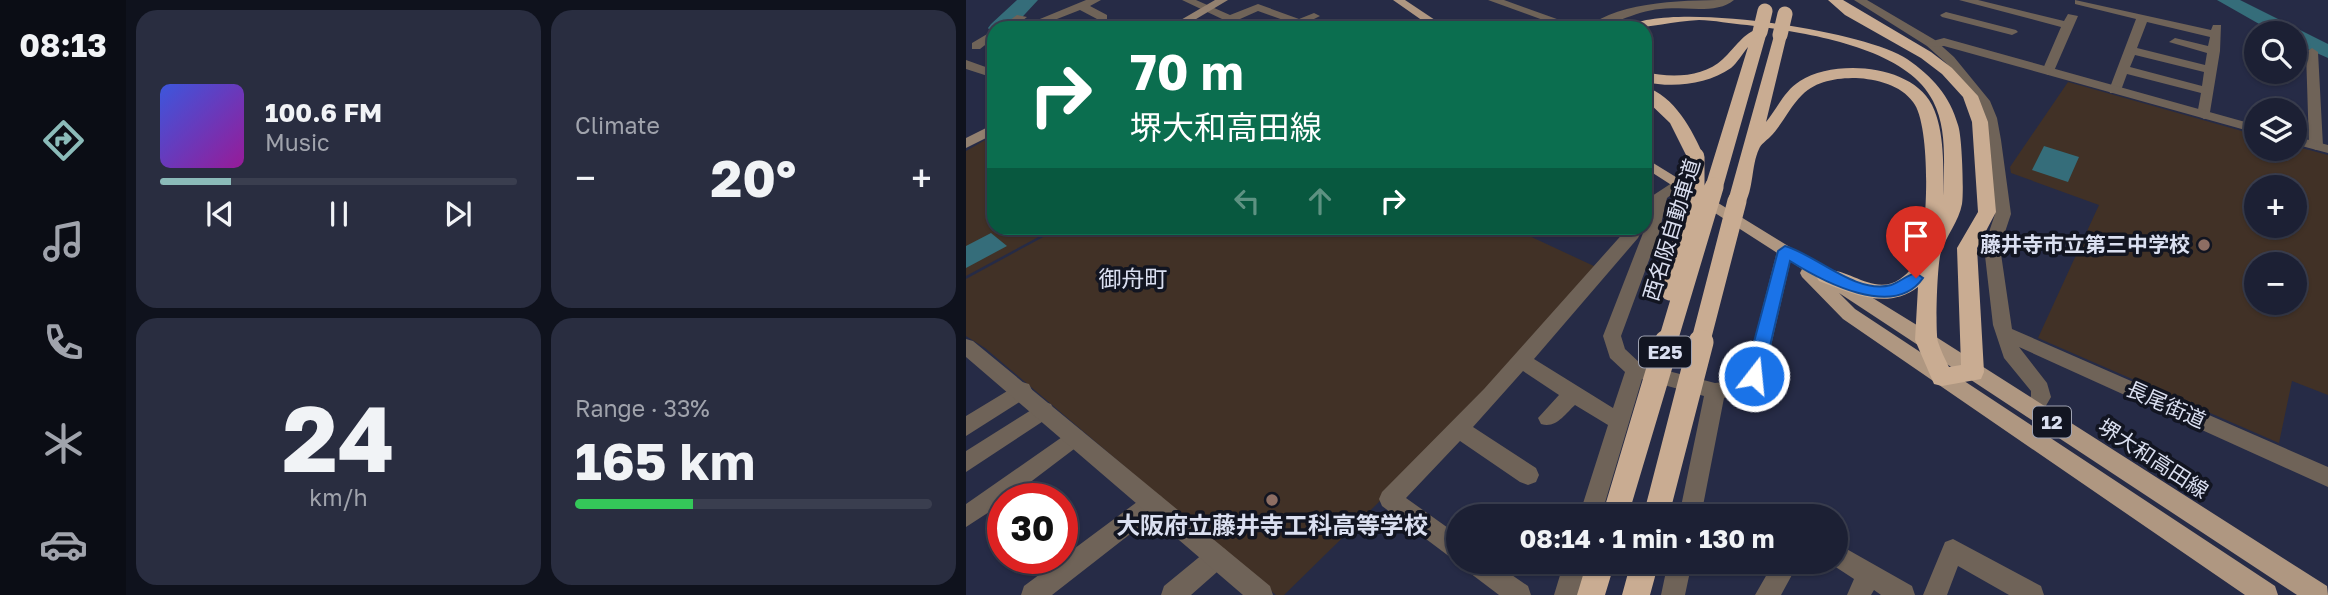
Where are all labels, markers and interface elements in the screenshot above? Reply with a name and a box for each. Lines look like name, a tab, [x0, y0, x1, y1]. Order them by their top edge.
map controls	[2244, 21, 2307, 315]
button: search	[2244, 21, 2307, 84]
text: 08:13	[19, 26, 107, 64]
text: 70 m	[1130, 42, 1244, 101]
icon: right	[1015, 49, 1106, 140]
text: 100.6 FM	[265, 97, 382, 128]
button: layers	[2244, 98, 2307, 161]
text: 堺大和高田線	[1130, 108, 1322, 146]
text: Climate	[575, 111, 660, 139]
icon: directions	[39, 116, 88, 165]
text: Music	[265, 128, 330, 156]
text: 20°	[711, 146, 796, 208]
text: −	[575, 155, 596, 200]
text: +	[911, 155, 932, 200]
street label: 西名阪自動車道	[1637, 156, 1705, 304]
button: +	[2244, 175, 2307, 238]
icon: left	[1228, 182, 1266, 220]
icon: ahead	[1301, 182, 1339, 220]
icon: right	[1374, 182, 1412, 220]
icon: previous	[201, 195, 239, 233]
icon: pause	[320, 195, 358, 233]
icon: next	[439, 195, 477, 233]
pin	[1886, 206, 1946, 278]
icon: music	[39, 217, 88, 266]
icon: arrive	[1897, 217, 1935, 255]
place label: 藤井寺市立第三中学校	[1980, 231, 2190, 257]
marker: 藤井寺市立第三中学校	[2196, 237, 2212, 253]
button: −	[2244, 252, 2307, 315]
district label: 御舟町	[1099, 264, 1168, 292]
icon: phone	[39, 318, 88, 367]
road number: E25	[1639, 336, 1691, 368]
position arrow	[1717, 339, 1791, 413]
street label: 長尾街道	[2123, 375, 2210, 433]
text: 24	[282, 383, 395, 492]
text: Range · 33%	[575, 394, 710, 422]
road number: 12	[2033, 406, 2071, 438]
street label: 堺大和高田線	[2094, 413, 2213, 503]
icon: climate	[39, 419, 88, 468]
text: 165 km	[575, 429, 755, 491]
text: km/h	[309, 483, 368, 511]
speed limit sign: 30	[987, 483, 1078, 574]
marker: 大阪府立藤井寺工科高等学校	[1264, 492, 1280, 508]
place label: 大阪府立藤井寺工科高等学校	[1116, 510, 1428, 539]
icon: car	[39, 520, 88, 569]
text: 08:14 · 1 min · 130 m	[1519, 523, 1775, 554]

